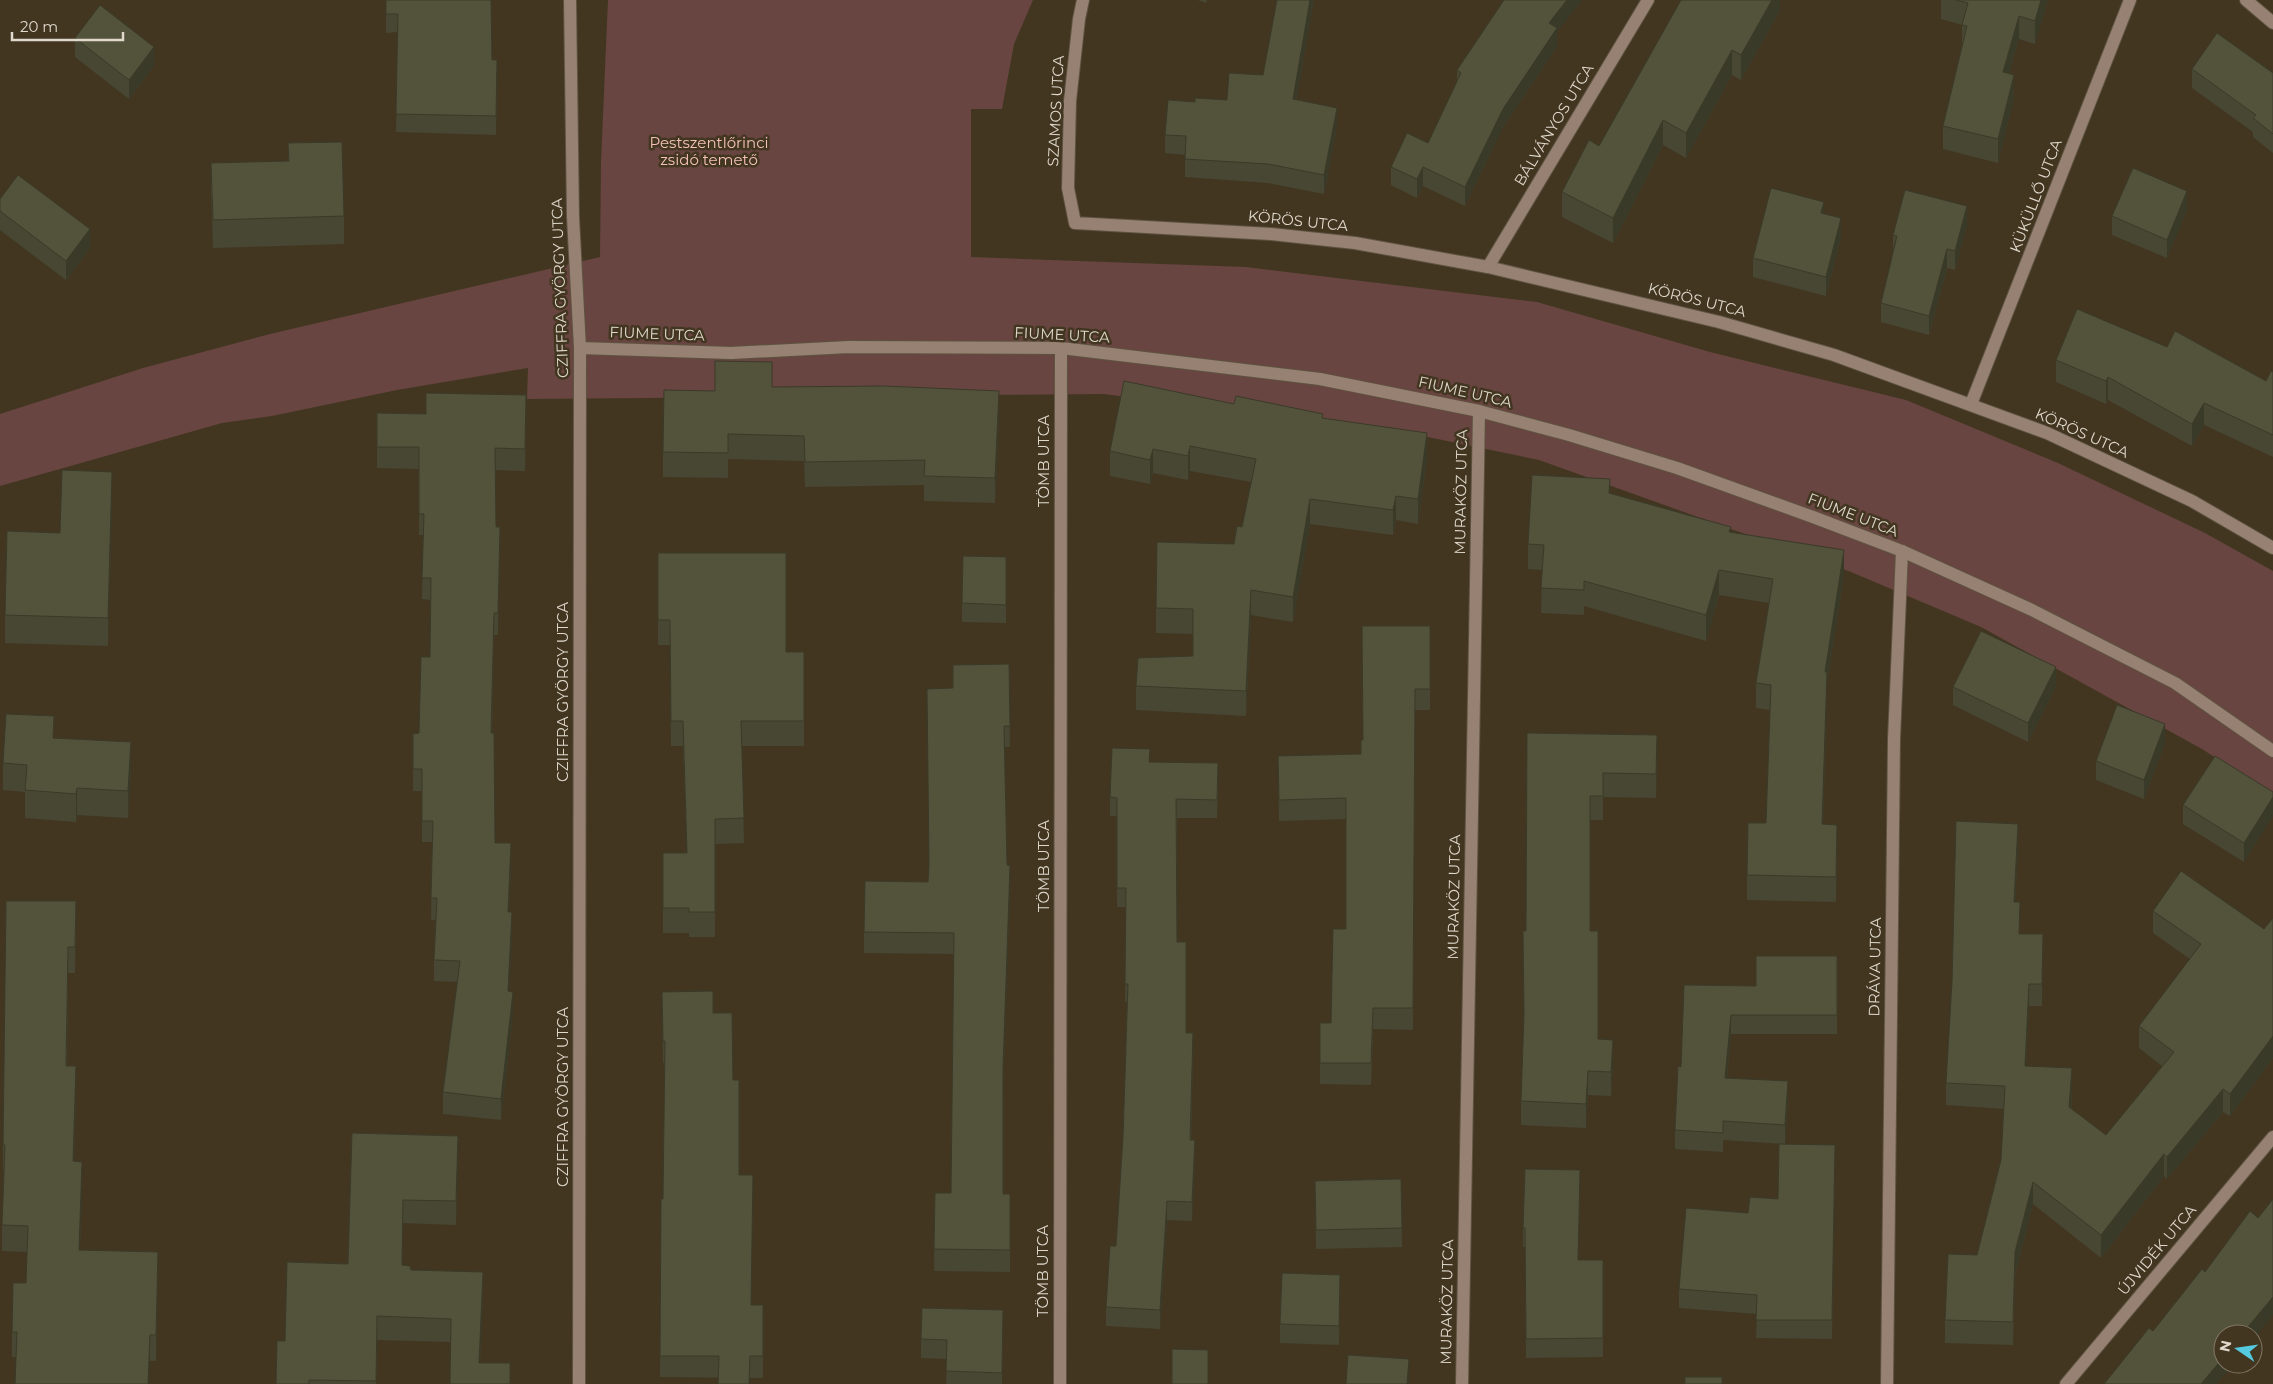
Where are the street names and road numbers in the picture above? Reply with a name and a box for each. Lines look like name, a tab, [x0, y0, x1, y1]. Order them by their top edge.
street label: SZAMOS UTCA	[1043, 55, 1068, 167]
street label: BÁLVÁNYOS UTCA	[1510, 60, 1598, 189]
street label: KÜKÜLLŐ UTCA	[2005, 136, 2066, 255]
street label: CZIFFRA GYÖRGY UTCA	[547, 198, 572, 378]
street label: KÖRÖS UTCA	[1247, 206, 1349, 235]
street label: KÖRÖS UTCA	[1646, 278, 1748, 321]
street label: FIUME UTCA	[609, 322, 705, 345]
street label: FIUME UTCA	[1014, 323, 1110, 346]
street label: FIUME UTCA	[1416, 372, 1514, 412]
street label: KÖRÖS UTCA	[2032, 403, 2132, 462]
street label: TÖMB UTCA	[1034, 415, 1053, 507]
street label: MURAKÖZ UTCA	[1450, 429, 1471, 555]
street label: FIUME UTCA	[1805, 489, 1901, 541]
street label: CZIFFRA GYÖRGY UTCA	[553, 602, 572, 782]
street label: TÖMB UTCA	[1034, 820, 1053, 912]
street label: MURAKÖZ UTCA	[1443, 834, 1464, 960]
street label: DRÁVA UTCA	[1864, 917, 1885, 1017]
street label: CZIFFRA GYÖRGY UTCA	[553, 1007, 572, 1187]
street label: ÚJVIDÉK UTCA	[2113, 1200, 2200, 1299]
street label: TÖMB UTCA	[1033, 1225, 1052, 1317]
street label: MURAKÖZ UTCA	[1436, 1239, 1457, 1365]

